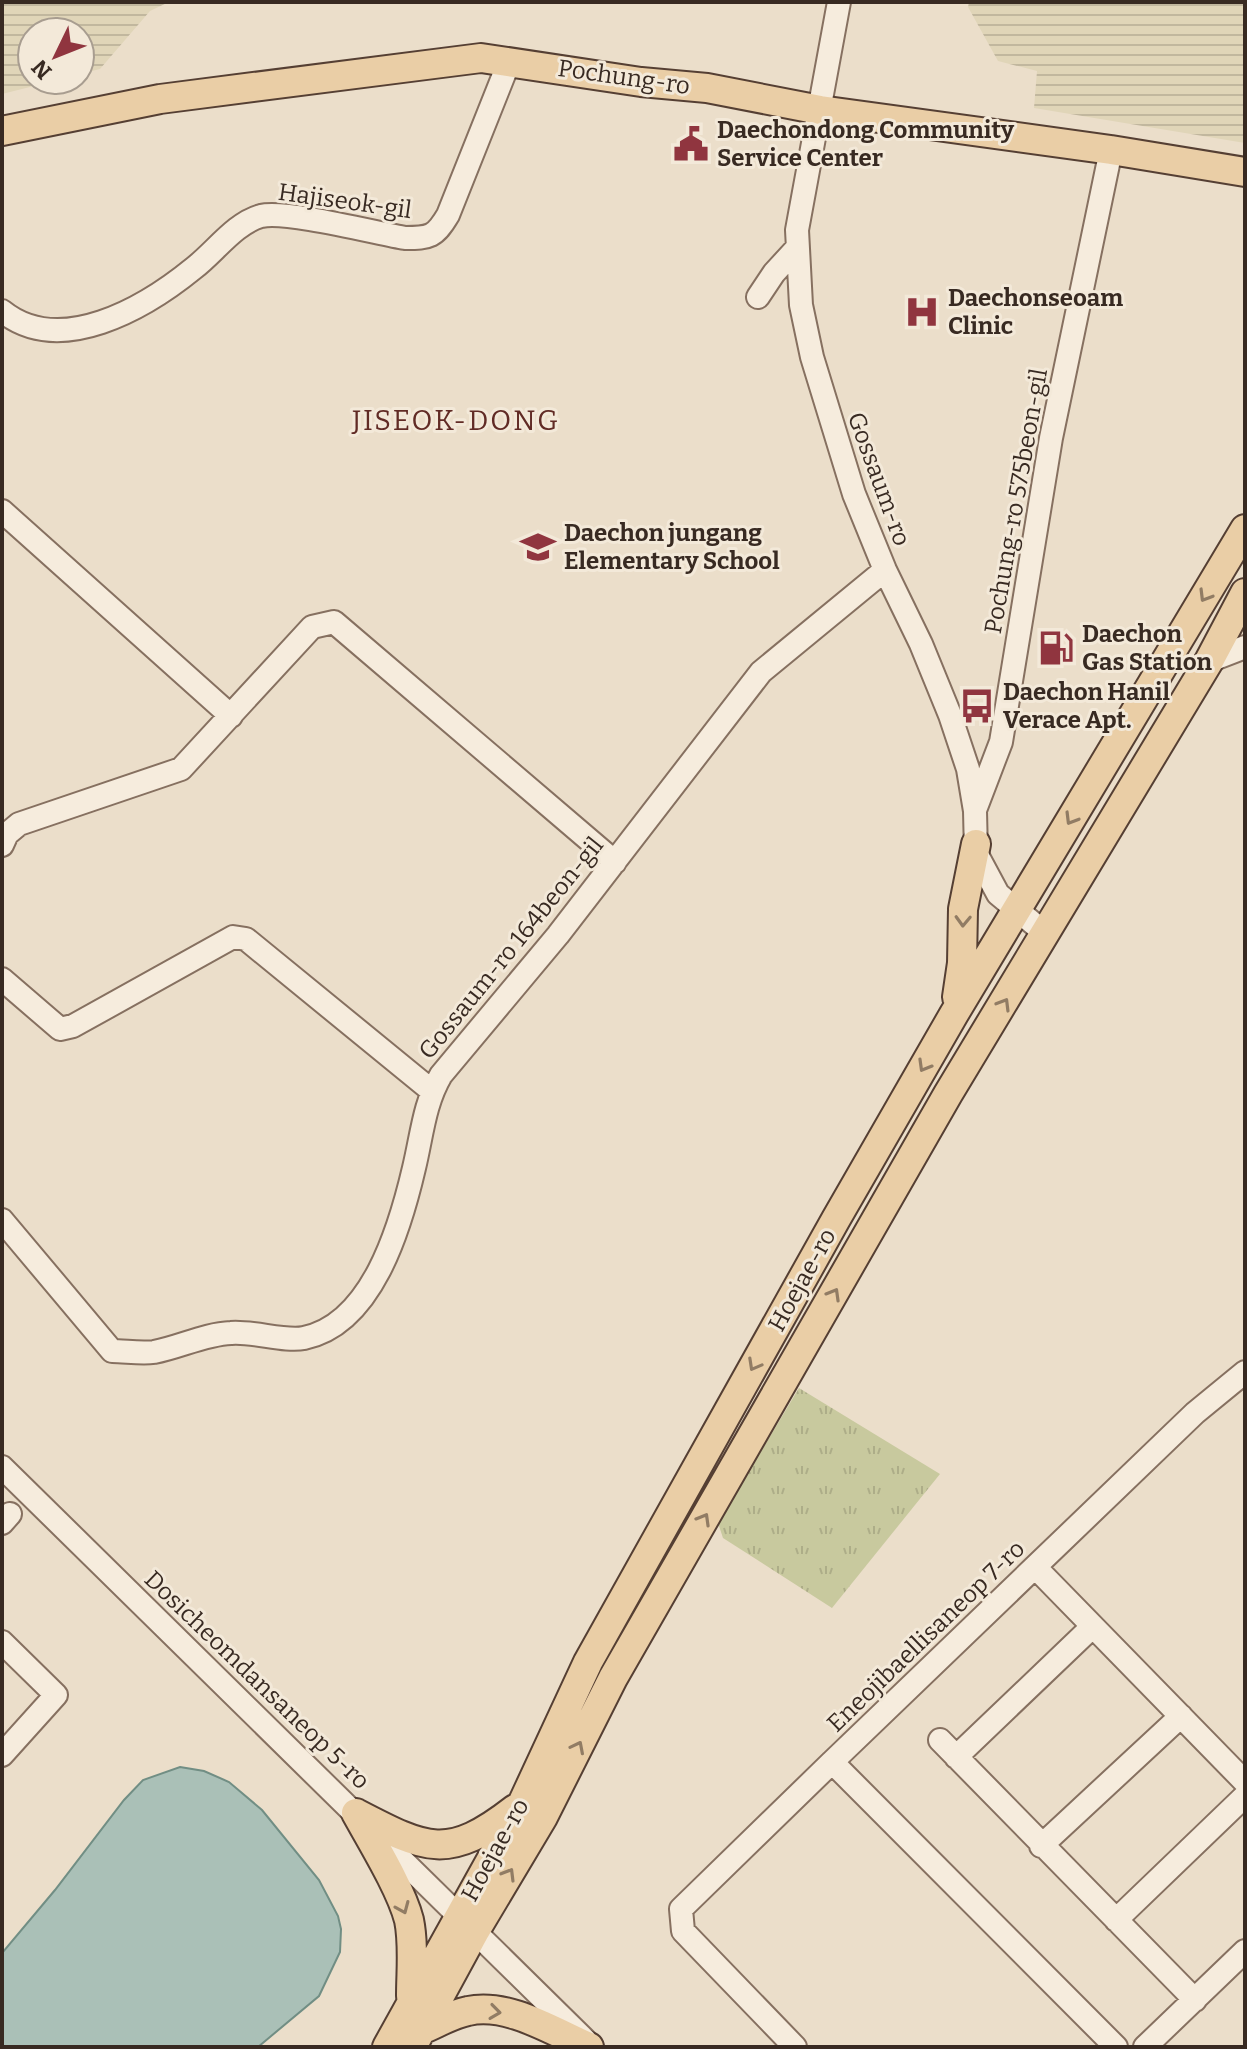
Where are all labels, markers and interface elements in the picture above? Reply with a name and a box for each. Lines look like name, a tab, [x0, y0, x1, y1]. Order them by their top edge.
north arrow	[16, 16, 96, 96]
text: N	[26, 54, 57, 85]
street label: Pochung-ro	[556, 54, 692, 100]
place label: Daechondong Community Service Center	[717, 116, 1015, 172]
public building icon: Daechondong Community Service Center	[672, 125, 710, 163]
street label: Hajiseok-gil	[276, 178, 414, 224]
place label: Daechonseoam Clinic	[948, 284, 1123, 340]
hospital icon: Daechonseoam Clinic	[903, 293, 941, 331]
street label: Pochung-ro 575beon-gil	[979, 366, 1053, 636]
district label: JISEOK-DONG	[351, 404, 560, 437]
street label: Gossaum-ro	[842, 408, 916, 550]
place label: Daechon jungang Elementary School	[564, 519, 780, 575]
school or university icon: Daechon jungang Elementary School	[519, 528, 557, 566]
one-way arrow	[1199, 587, 1215, 602]
place label: Daechon Gas Station	[1082, 620, 1213, 676]
fuel station icon: Daechon Gas Station	[1037, 629, 1075, 667]
place label: Daechon Hanil Verace Apt.	[1003, 678, 1170, 734]
bus stop icon: Daechon Hanil Verace Apt.	[958, 687, 996, 725]
one-way arrow	[1065, 810, 1081, 825]
street label: Gossaum-ro 164beon-gil	[413, 831, 609, 1064]
one-way arrow	[955, 915, 972, 928]
one-way arrow	[994, 998, 1009, 1013]
one-way arrow	[918, 1057, 934, 1072]
street label: Hoejae-ro	[762, 1224, 842, 1336]
one-way arrow	[824, 1288, 840, 1303]
one-way arrow	[748, 1357, 764, 1371]
one-way arrow	[694, 1514, 710, 1528]
street label: Eneojibaellisaneop 7-ro	[822, 1534, 1030, 1738]
street label: Dosicheomdansaneop 5-ro	[139, 1565, 375, 1795]
one-way arrow	[568, 1740, 584, 1755]
street label: Hoejae-ro	[455, 1794, 535, 1906]
one-way arrow	[499, 1868, 515, 1883]
one-way arrow	[394, 1900, 410, 1914]
one-way arrow	[488, 2003, 501, 2020]

